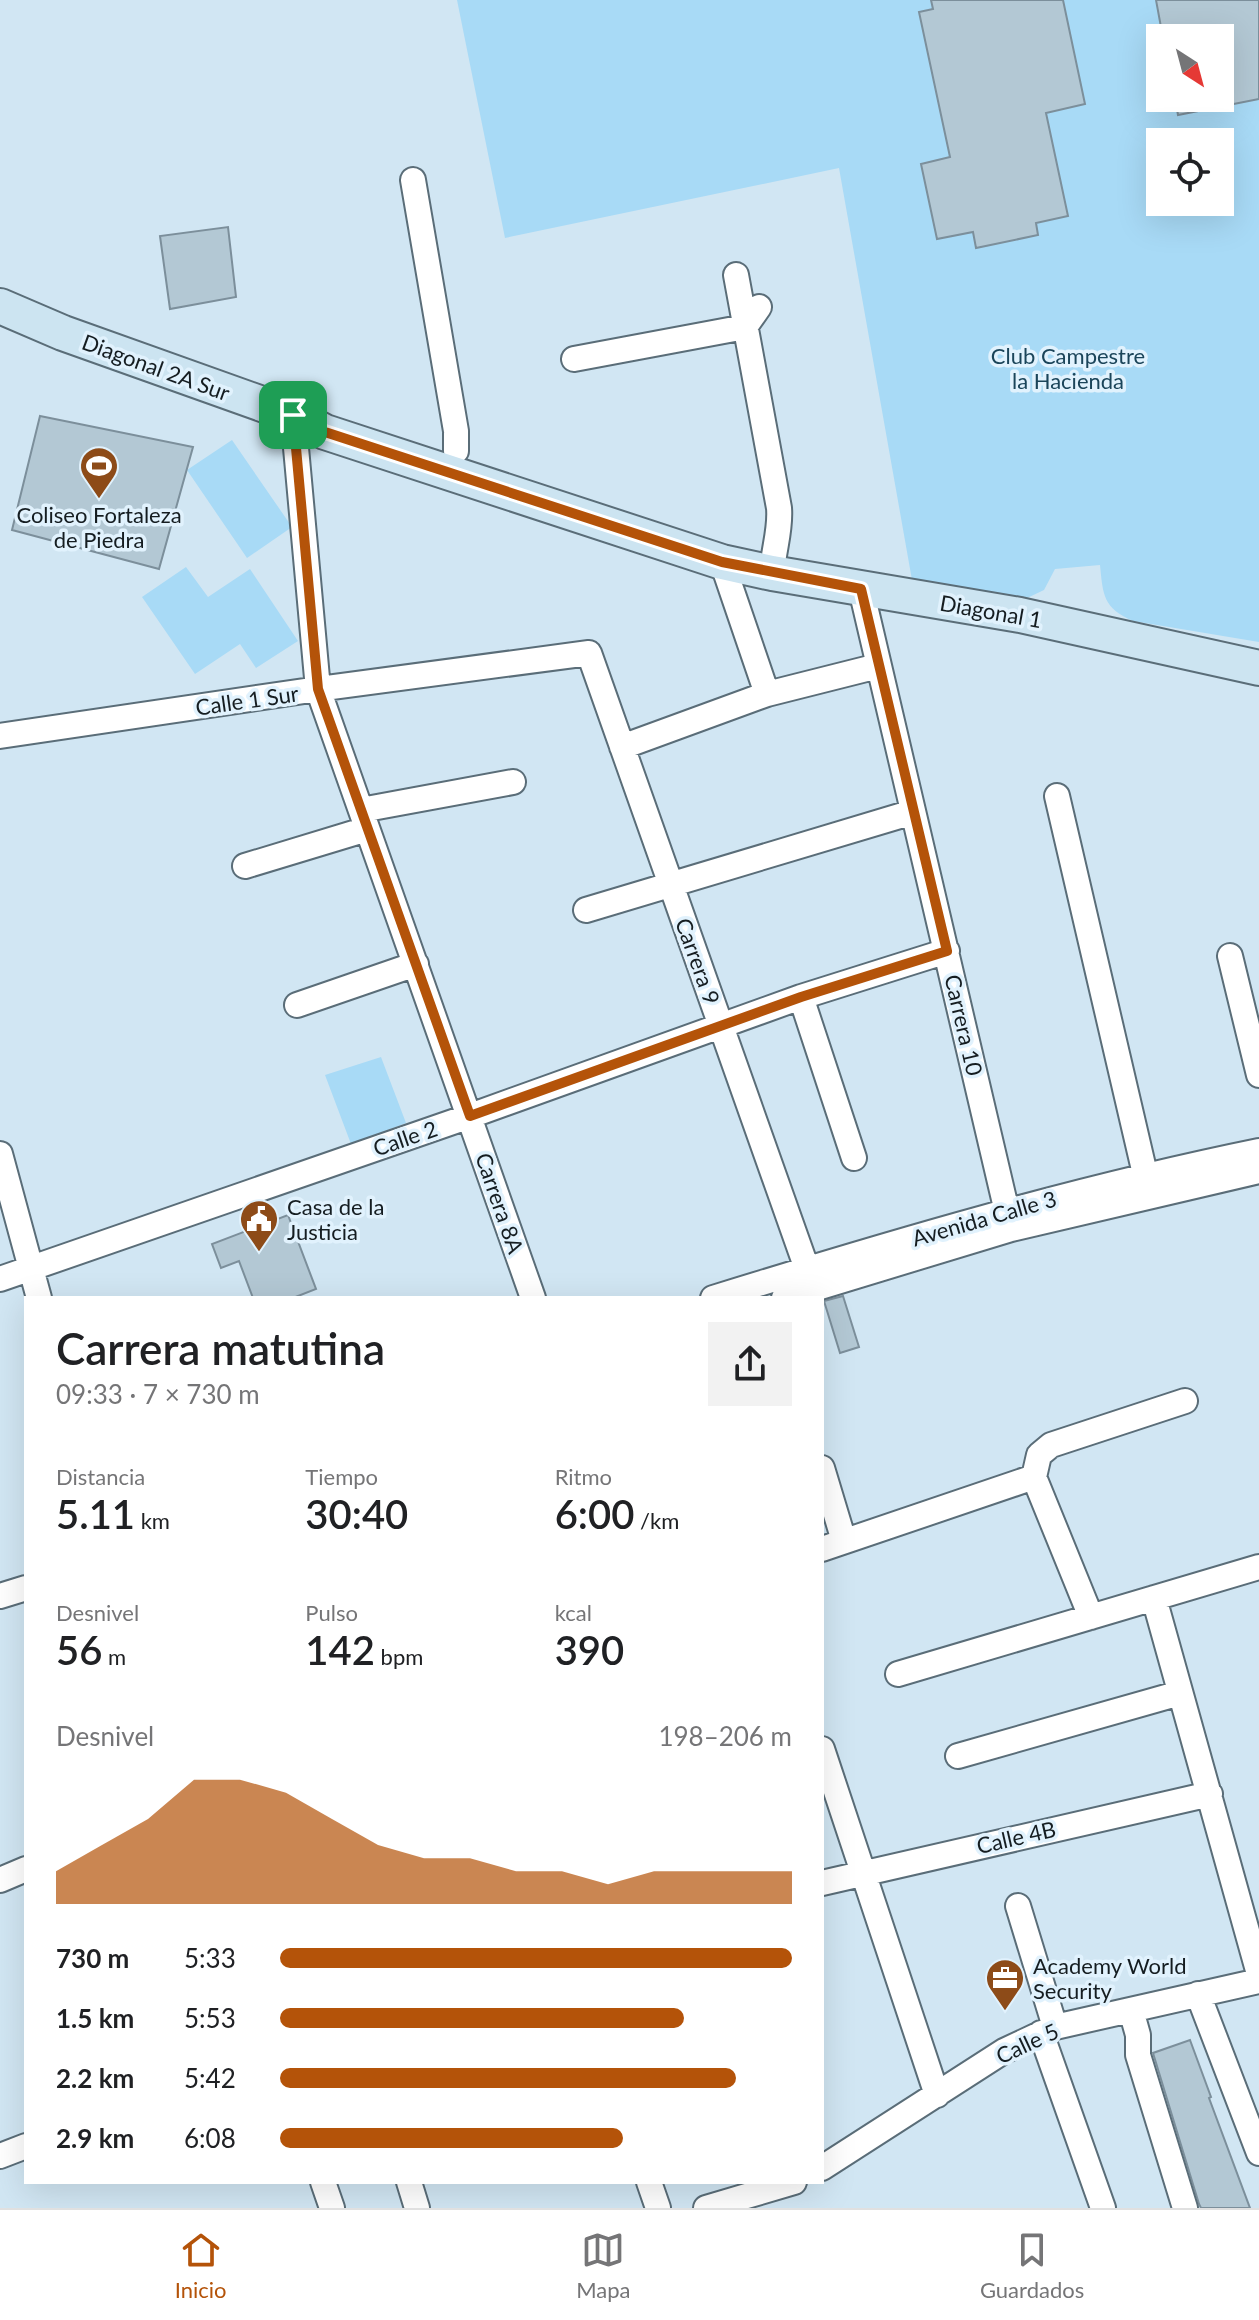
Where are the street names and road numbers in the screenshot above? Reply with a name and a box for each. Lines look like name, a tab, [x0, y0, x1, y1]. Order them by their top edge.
street label: Diagonal 2A Sur	[79, 328, 233, 406]
street label: Diagonal 1	[938, 589, 1044, 633]
street label: Calle 1 Sur	[194, 679, 300, 721]
street label: Carrera 9	[670, 914, 726, 1008]
street label: Carrera 10	[939, 972, 989, 1078]
street label: Calle 2	[369, 1114, 441, 1162]
street label: Carrera 8A	[470, 1149, 530, 1257]
street label: Avenida Calle 3	[909, 1184, 1059, 1252]
street label: Calle 4B	[974, 1815, 1058, 1859]
street label: Calle 5	[991, 2017, 1063, 2069]

